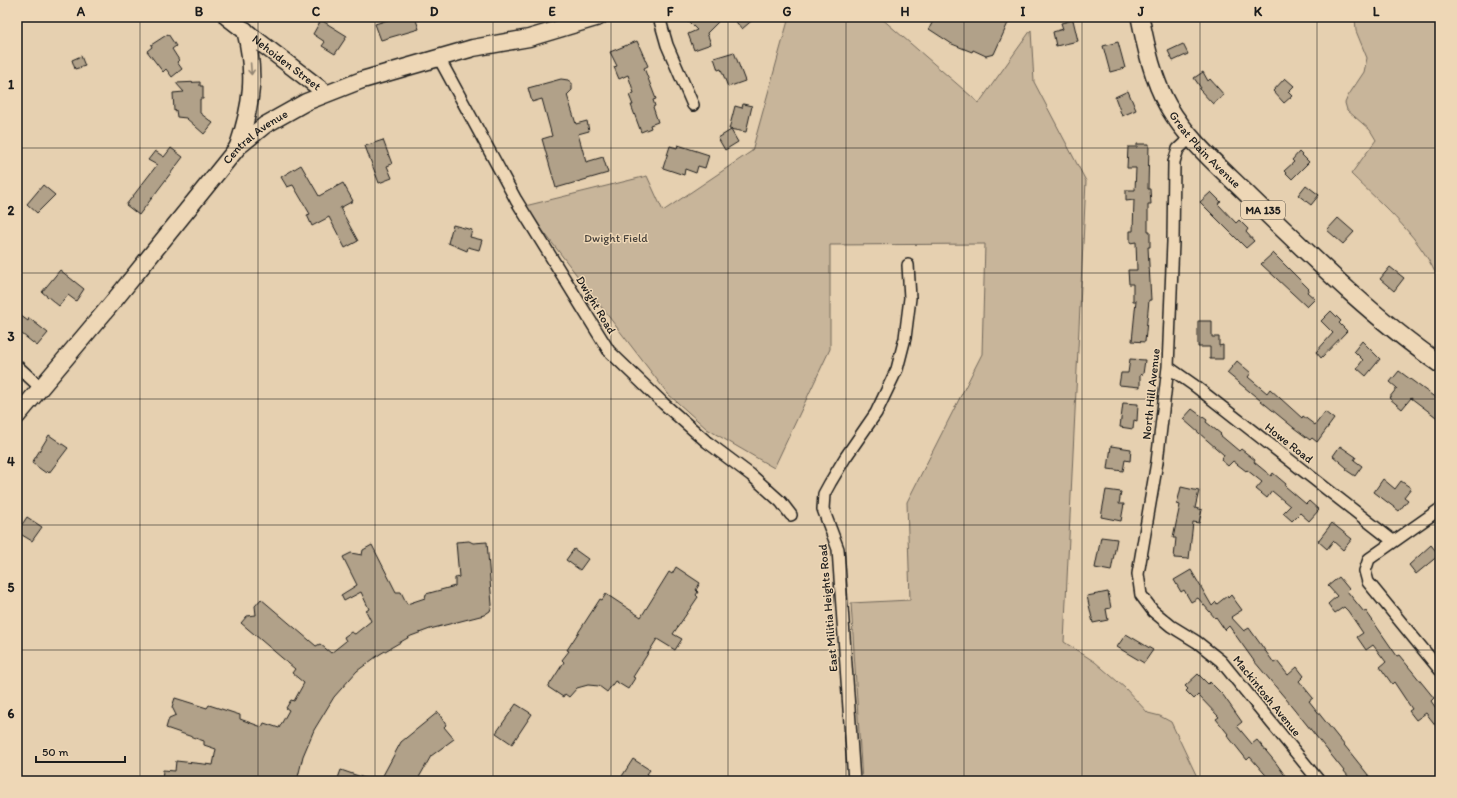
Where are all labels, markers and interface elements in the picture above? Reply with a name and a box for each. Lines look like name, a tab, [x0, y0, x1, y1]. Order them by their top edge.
text: A	[76, 4, 86, 19]
text: B	[195, 4, 204, 19]
text: C	[312, 4, 321, 19]
text: D	[430, 4, 439, 19]
text: E	[548, 4, 556, 19]
text: F	[667, 4, 674, 19]
text: G	[783, 4, 792, 19]
text: H	[901, 4, 910, 19]
text: I	[1021, 4, 1026, 19]
text: J	[1137, 4, 1145, 19]
text: K	[1254, 4, 1263, 19]
text: L	[1373, 4, 1380, 19]
street label: Nehoiden Street	[249, 32, 324, 94]
one-way arrow	[248, 62, 255, 75]
text: 1	[8, 77, 14, 92]
street label: Central Avenue	[220, 107, 290, 167]
street label: Great Plain Avenue	[1166, 109, 1244, 191]
road number: MA 135	[1241, 201, 1285, 219]
text: 2	[8, 203, 15, 218]
park label: Dwight Field	[584, 231, 648, 245]
street label: Dwight Road	[573, 274, 619, 337]
text: 3	[7, 329, 15, 344]
street label: North Hill Avenue	[1139, 347, 1163, 440]
street label: Howe Road	[1262, 420, 1316, 466]
text: 4	[7, 454, 15, 469]
street label: East Militia Heights Road	[815, 543, 841, 672]
text: 5	[8, 580, 15, 595]
street label: Mackintosh Avenue	[1230, 653, 1304, 739]
text: 6	[8, 706, 15, 721]
scale bar	[36, 738, 125, 764]
text: 50 m	[42, 745, 68, 759]

